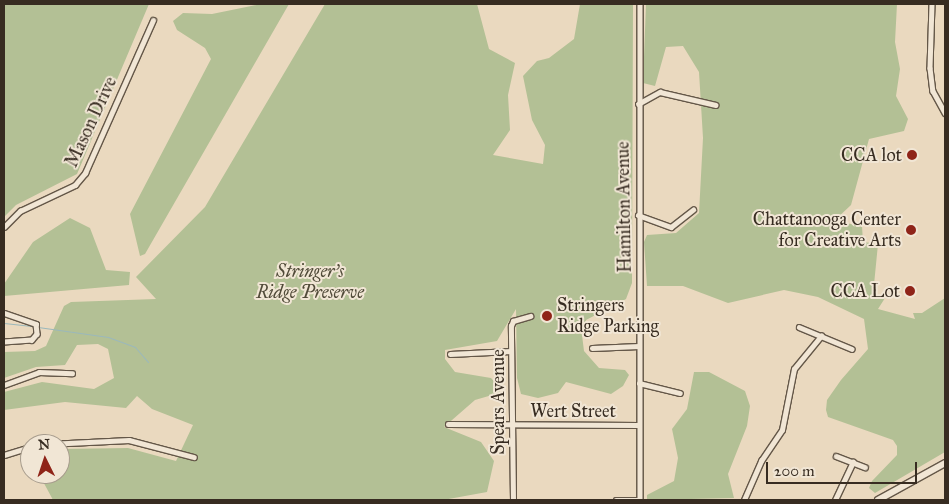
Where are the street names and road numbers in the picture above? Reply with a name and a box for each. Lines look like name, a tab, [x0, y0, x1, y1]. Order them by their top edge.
street label: Mason Drive	[61, 73, 121, 171]
street label: Hamilton Avenue	[612, 141, 636, 273]
street label: Spears Avenue	[487, 349, 509, 455]
street label: Wert Street	[530, 400, 616, 422]

